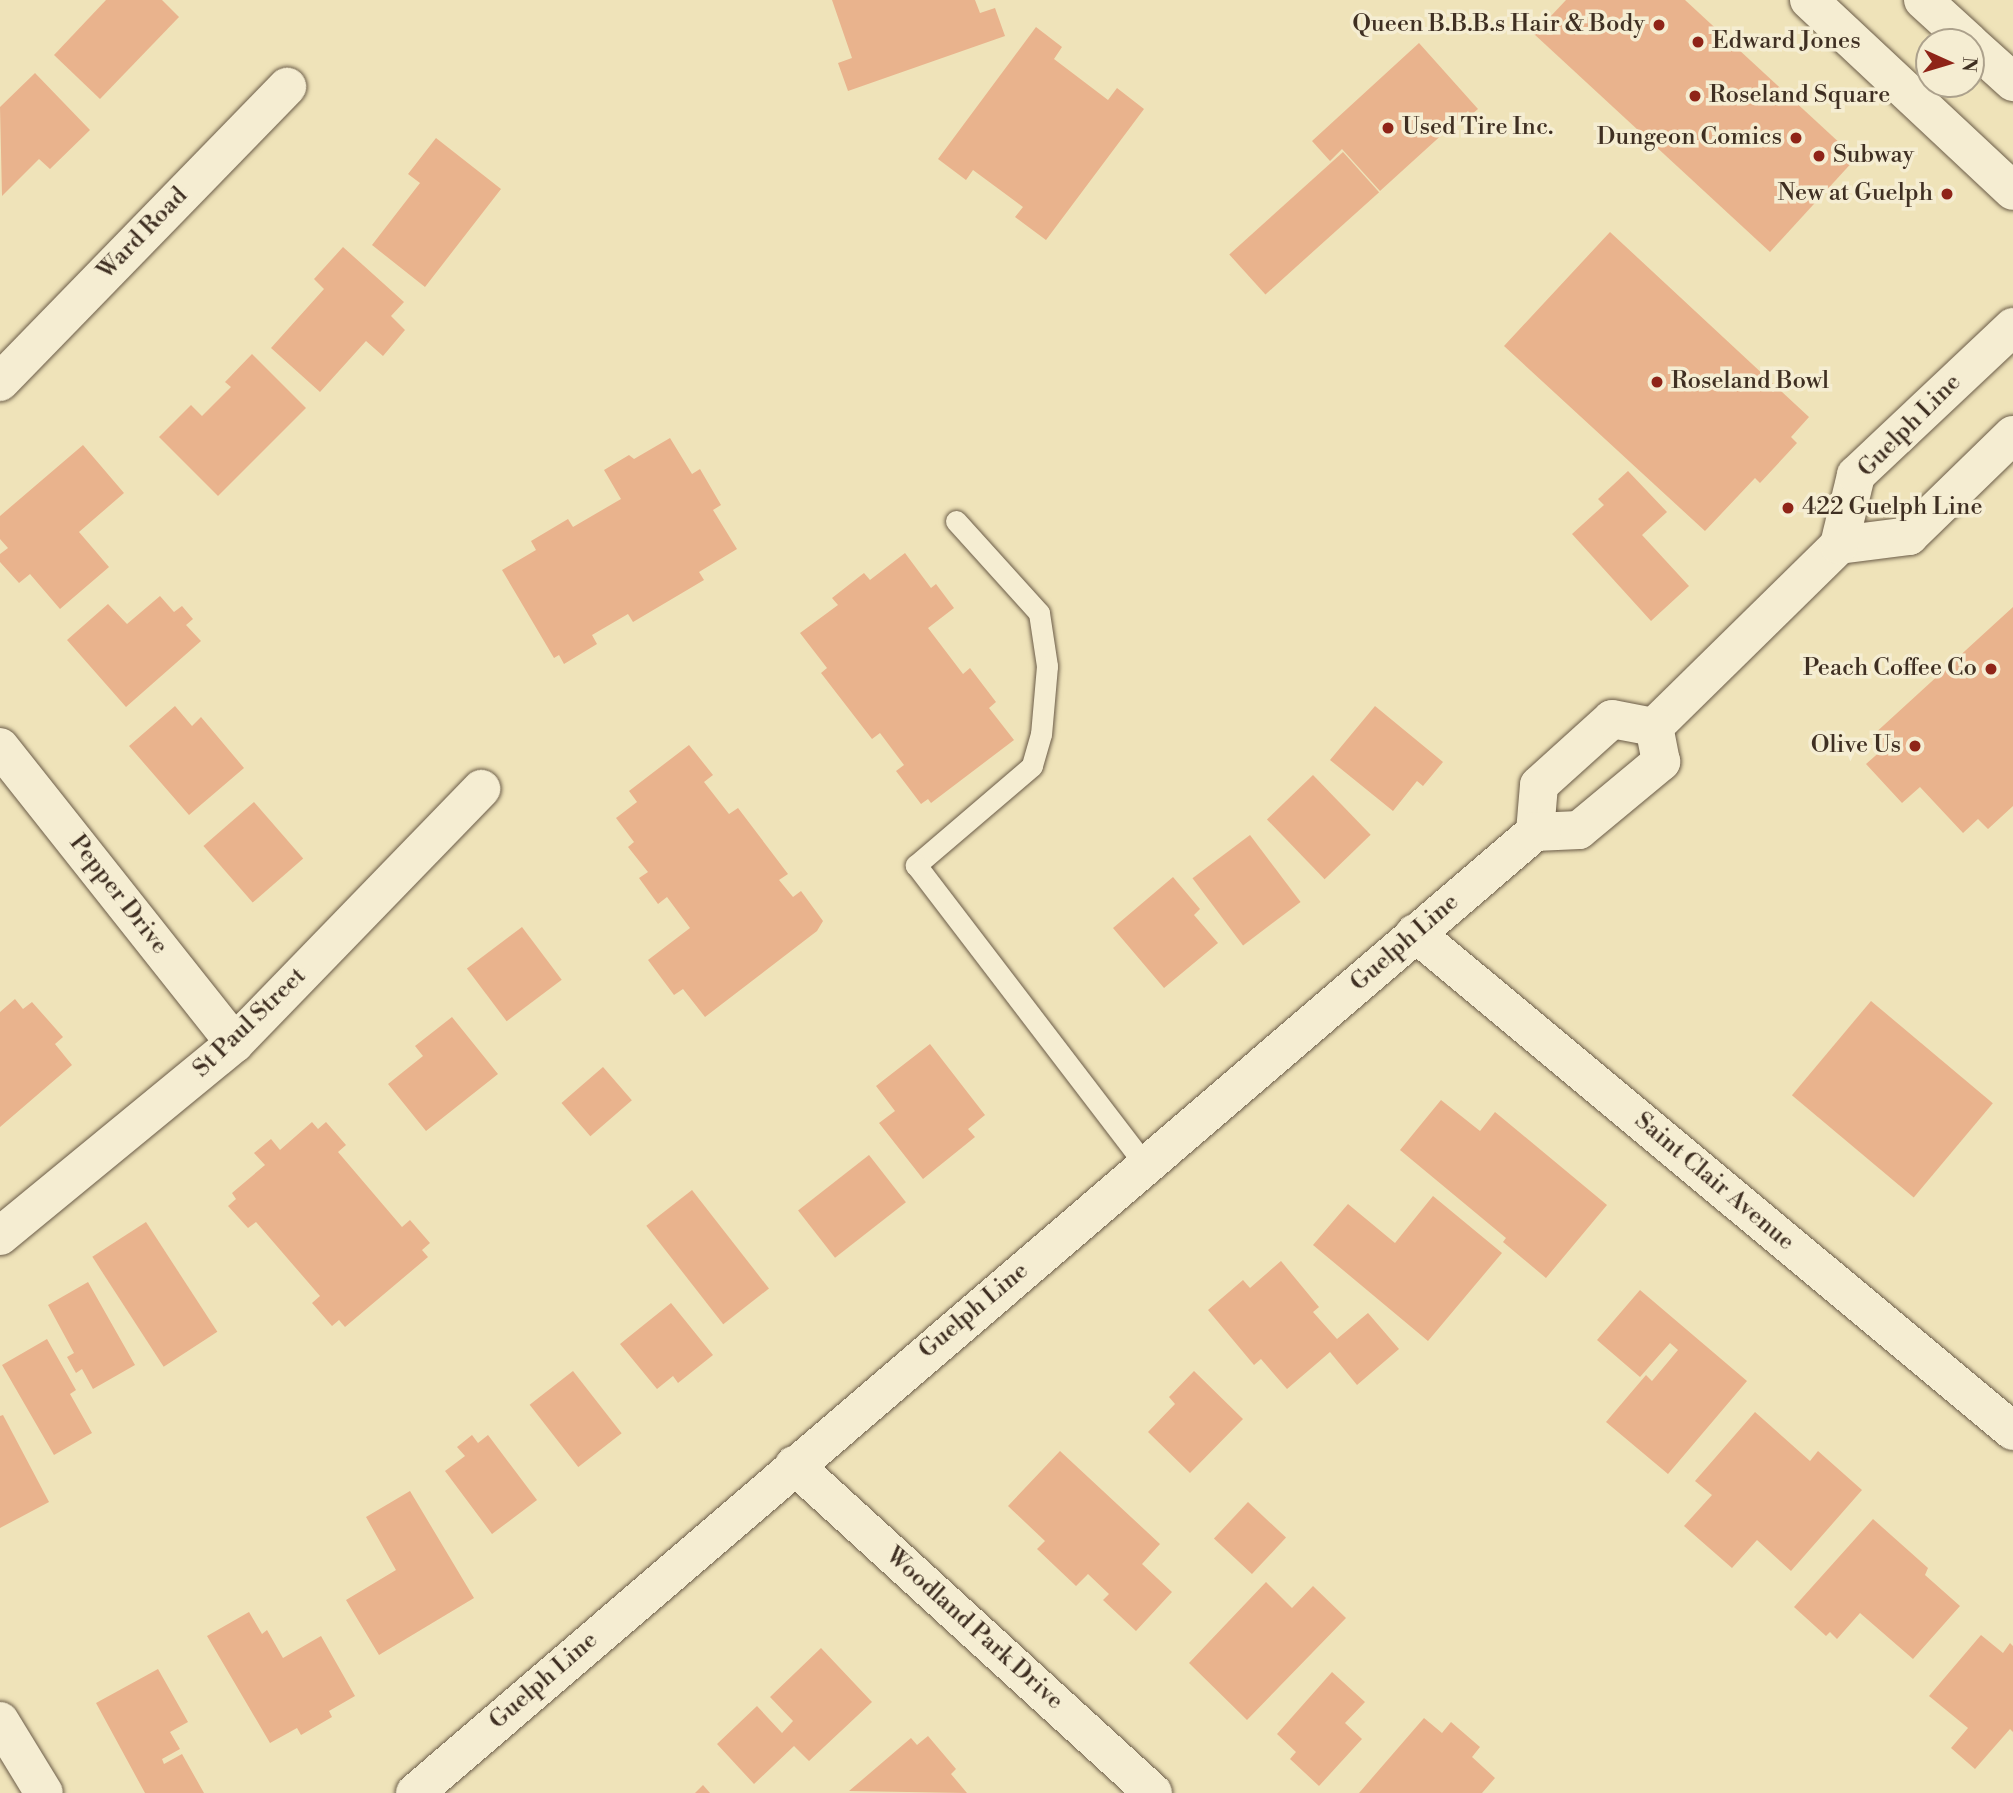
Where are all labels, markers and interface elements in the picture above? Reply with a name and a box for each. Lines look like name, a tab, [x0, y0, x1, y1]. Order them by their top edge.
place label: Queen B.B.B.s Hair & Body	[1352, 11, 1645, 39]
marker: Queen B.B.B.s Hair & Body	[1651, 17, 1667, 33]
place label: Edward Jones	[1712, 28, 1861, 56]
north arrow	[1915, 28, 1985, 98]
marker: Edward Jones	[1690, 34, 1706, 50]
text: N	[1956, 56, 1981, 73]
place label: Roseland Square	[1709, 82, 1890, 110]
marker: Roseland Square	[1687, 88, 1703, 104]
place label: Used Tire Inc.	[1402, 114, 1553, 142]
marker: Used Tire Inc.	[1380, 120, 1396, 136]
place label: Dungeon Comics	[1597, 124, 1782, 152]
marker: Dungeon Comics	[1788, 130, 1804, 146]
place label: Subway	[1833, 142, 1914, 170]
marker: Subway	[1811, 148, 1827, 164]
place label: New at Guelph	[1778, 180, 1933, 208]
street label: Ward Road	[92, 182, 194, 286]
marker: New at Guelph	[1939, 186, 1955, 202]
place label: Roseland Bowl	[1671, 368, 1829, 396]
street label: Guelph Line	[1852, 368, 1968, 484]
marker: Roseland Bowl	[1649, 374, 1665, 390]
place label: 422 Guelph Line	[1802, 494, 1983, 522]
marker: 422 Guelph Line	[1780, 500, 1796, 516]
place label: Peach Coffee Co	[1803, 655, 1977, 683]
marker: Peach Coffee Co	[1983, 661, 1999, 677]
place label: Olive Us	[1811, 732, 1901, 760]
marker: Olive Us	[1907, 738, 1923, 754]
street label: Pepper Drive	[63, 830, 173, 960]
street label: Guelph Line	[1345, 888, 1465, 998]
street label: St Paul Street	[188, 962, 312, 1084]
street label: Saint Clair Avenue	[1628, 1107, 1800, 1257]
street label: Guelph Line	[913, 1257, 1035, 1365]
street label: Woodland Park Drive	[879, 1542, 1069, 1716]
street label: Guelph Line	[484, 1626, 604, 1736]

